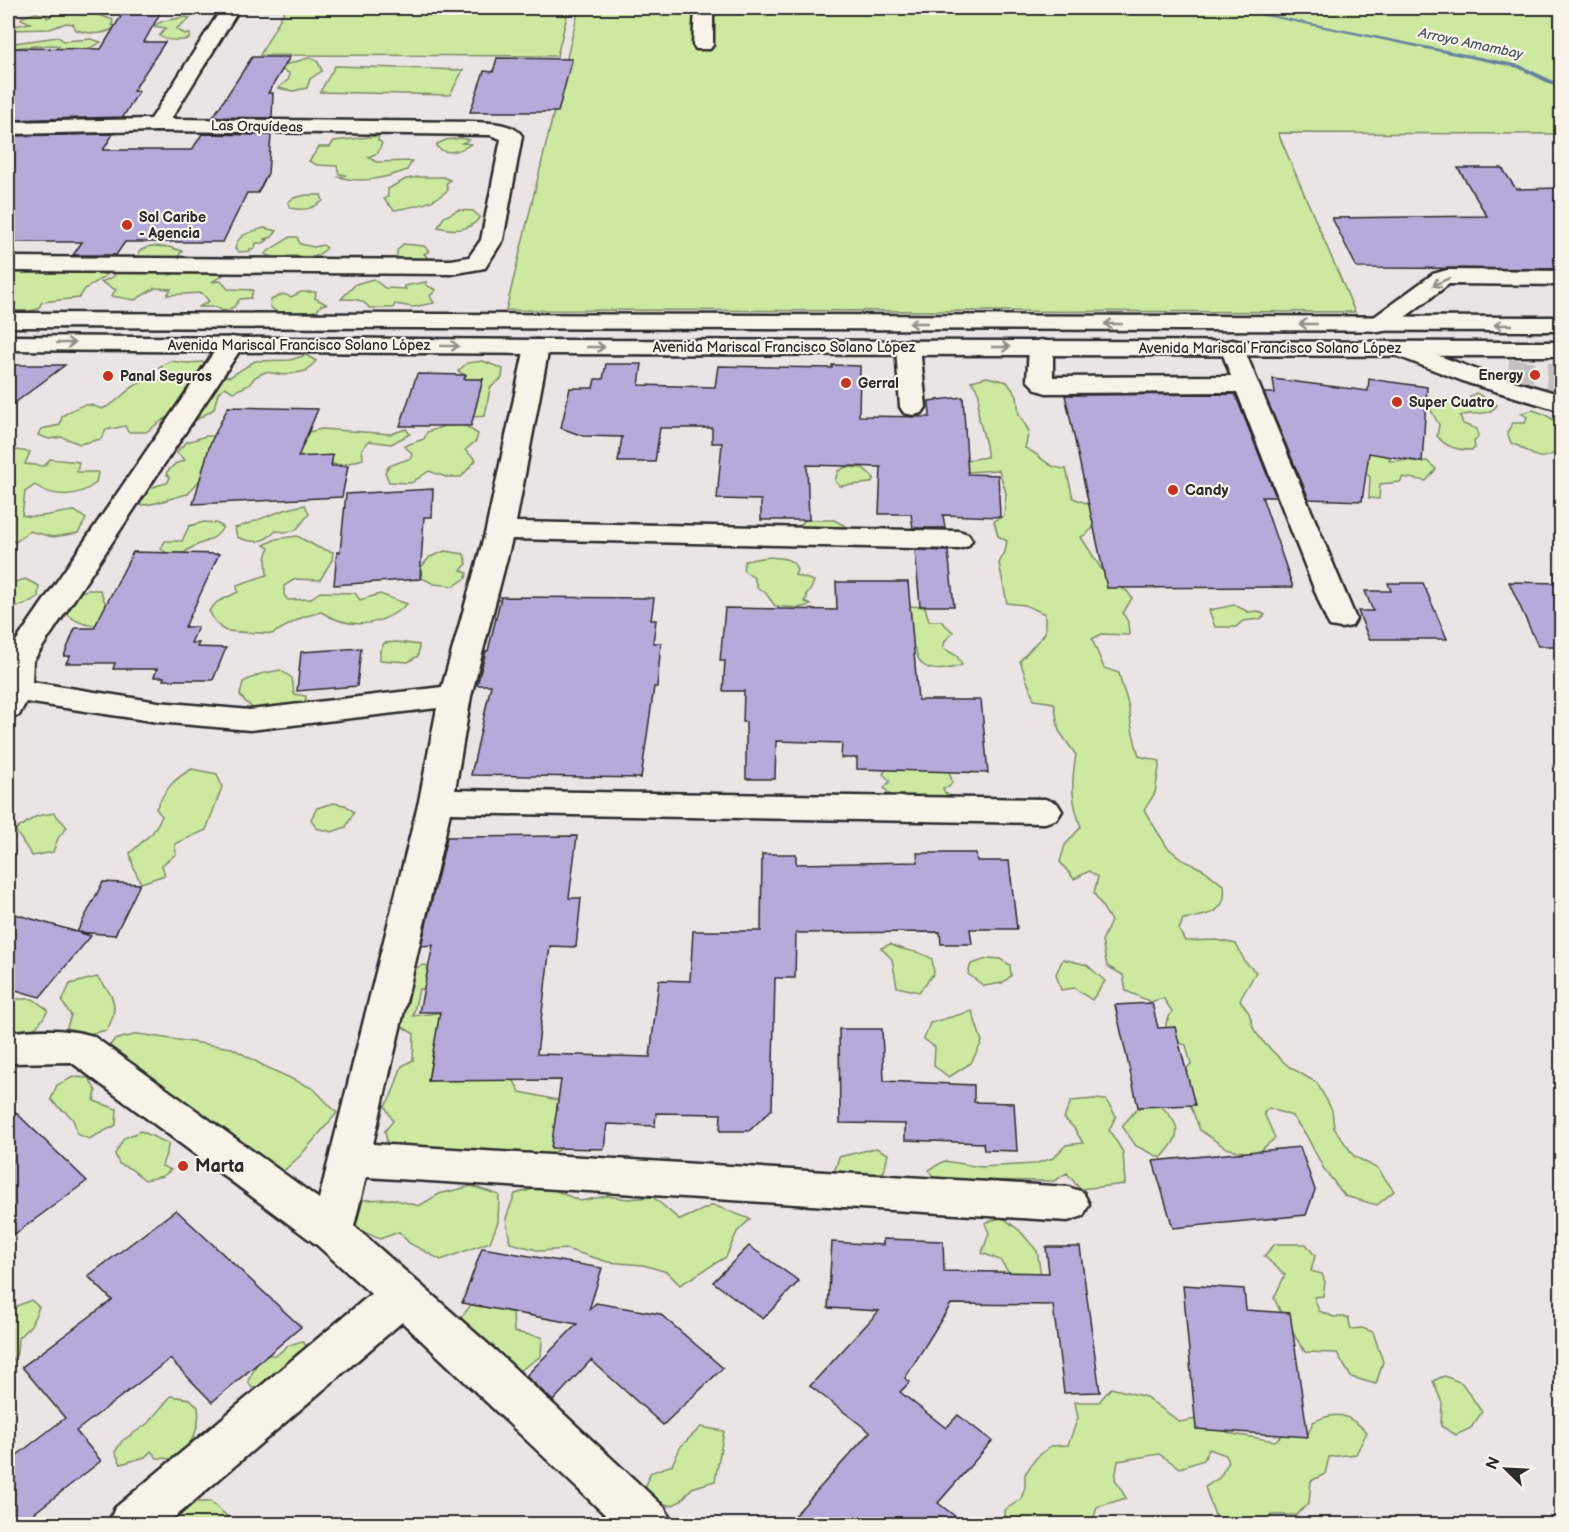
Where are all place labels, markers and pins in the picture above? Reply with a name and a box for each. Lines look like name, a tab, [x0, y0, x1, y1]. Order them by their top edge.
place label: Sol Caribe - Agencia	[139, 209, 206, 242]
marker: Sol Caribe - Agencia	[120, 218, 134, 232]
place label: Energy	[1478, 367, 1524, 384]
place label: Panal Seguros	[120, 368, 212, 385]
marker: Energy	[1528, 368, 1542, 382]
marker: Panal Seguros	[101, 369, 115, 383]
place label: Gerral	[858, 375, 899, 392]
marker: Gerral	[839, 376, 853, 390]
place label: Super Cuatro	[1409, 394, 1495, 411]
marker: Super Cuatro	[1390, 395, 1404, 409]
place label: Candy	[1185, 481, 1228, 500]
marker: Candy	[1166, 483, 1180, 497]
place label: Marta	[195, 1156, 244, 1177]
marker: Marta	[176, 1159, 190, 1173]

